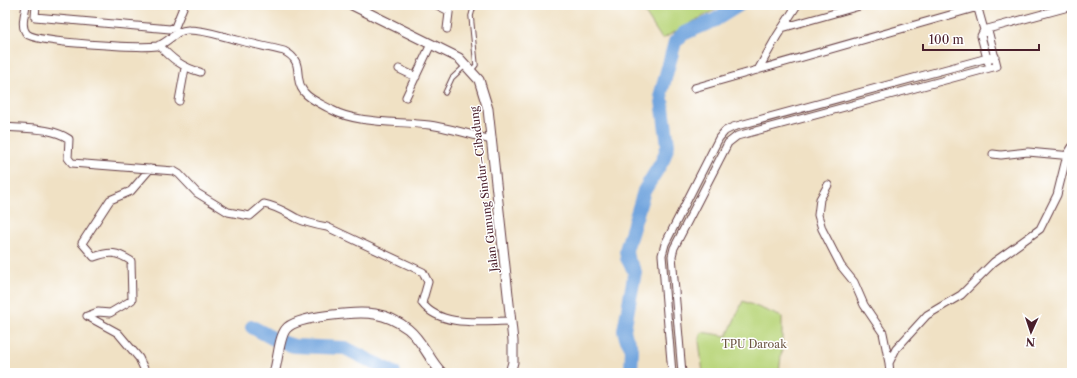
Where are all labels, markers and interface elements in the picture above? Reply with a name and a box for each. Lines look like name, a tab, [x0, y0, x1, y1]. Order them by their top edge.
scale bar	[923, 26, 1039, 52]
text: 100 m	[929, 32, 964, 47]
street label: Jalan Gunung Sindur–Cibadung	[467, 105, 501, 274]
north arrow	[1011, 312, 1051, 352]
text: N	[1025, 335, 1036, 349]
park label: TPU Daroak	[721, 337, 787, 351]

